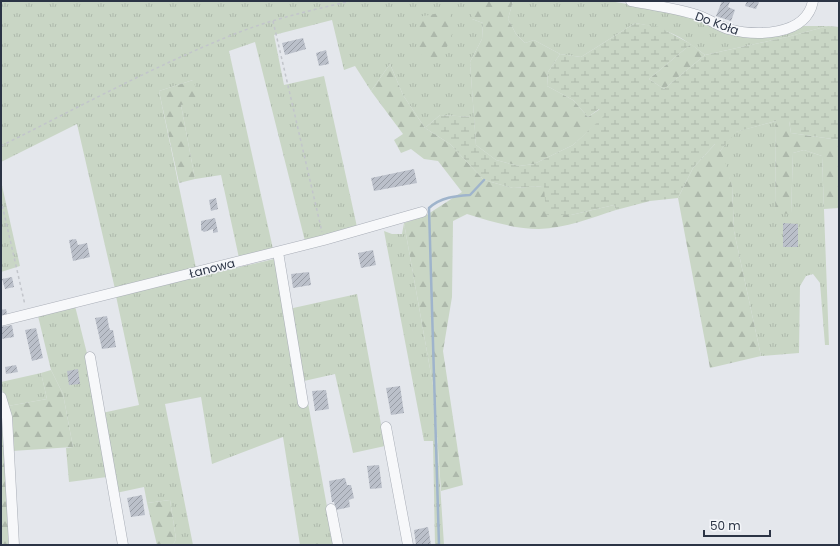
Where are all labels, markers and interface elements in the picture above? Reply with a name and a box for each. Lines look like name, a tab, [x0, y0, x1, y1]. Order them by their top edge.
street label: Do Koła	[693, 7, 741, 39]
street label: Łanowa	[187, 254, 237, 282]
scale bar	[704, 512, 770, 538]
text: 50 m	[710, 517, 741, 534]

